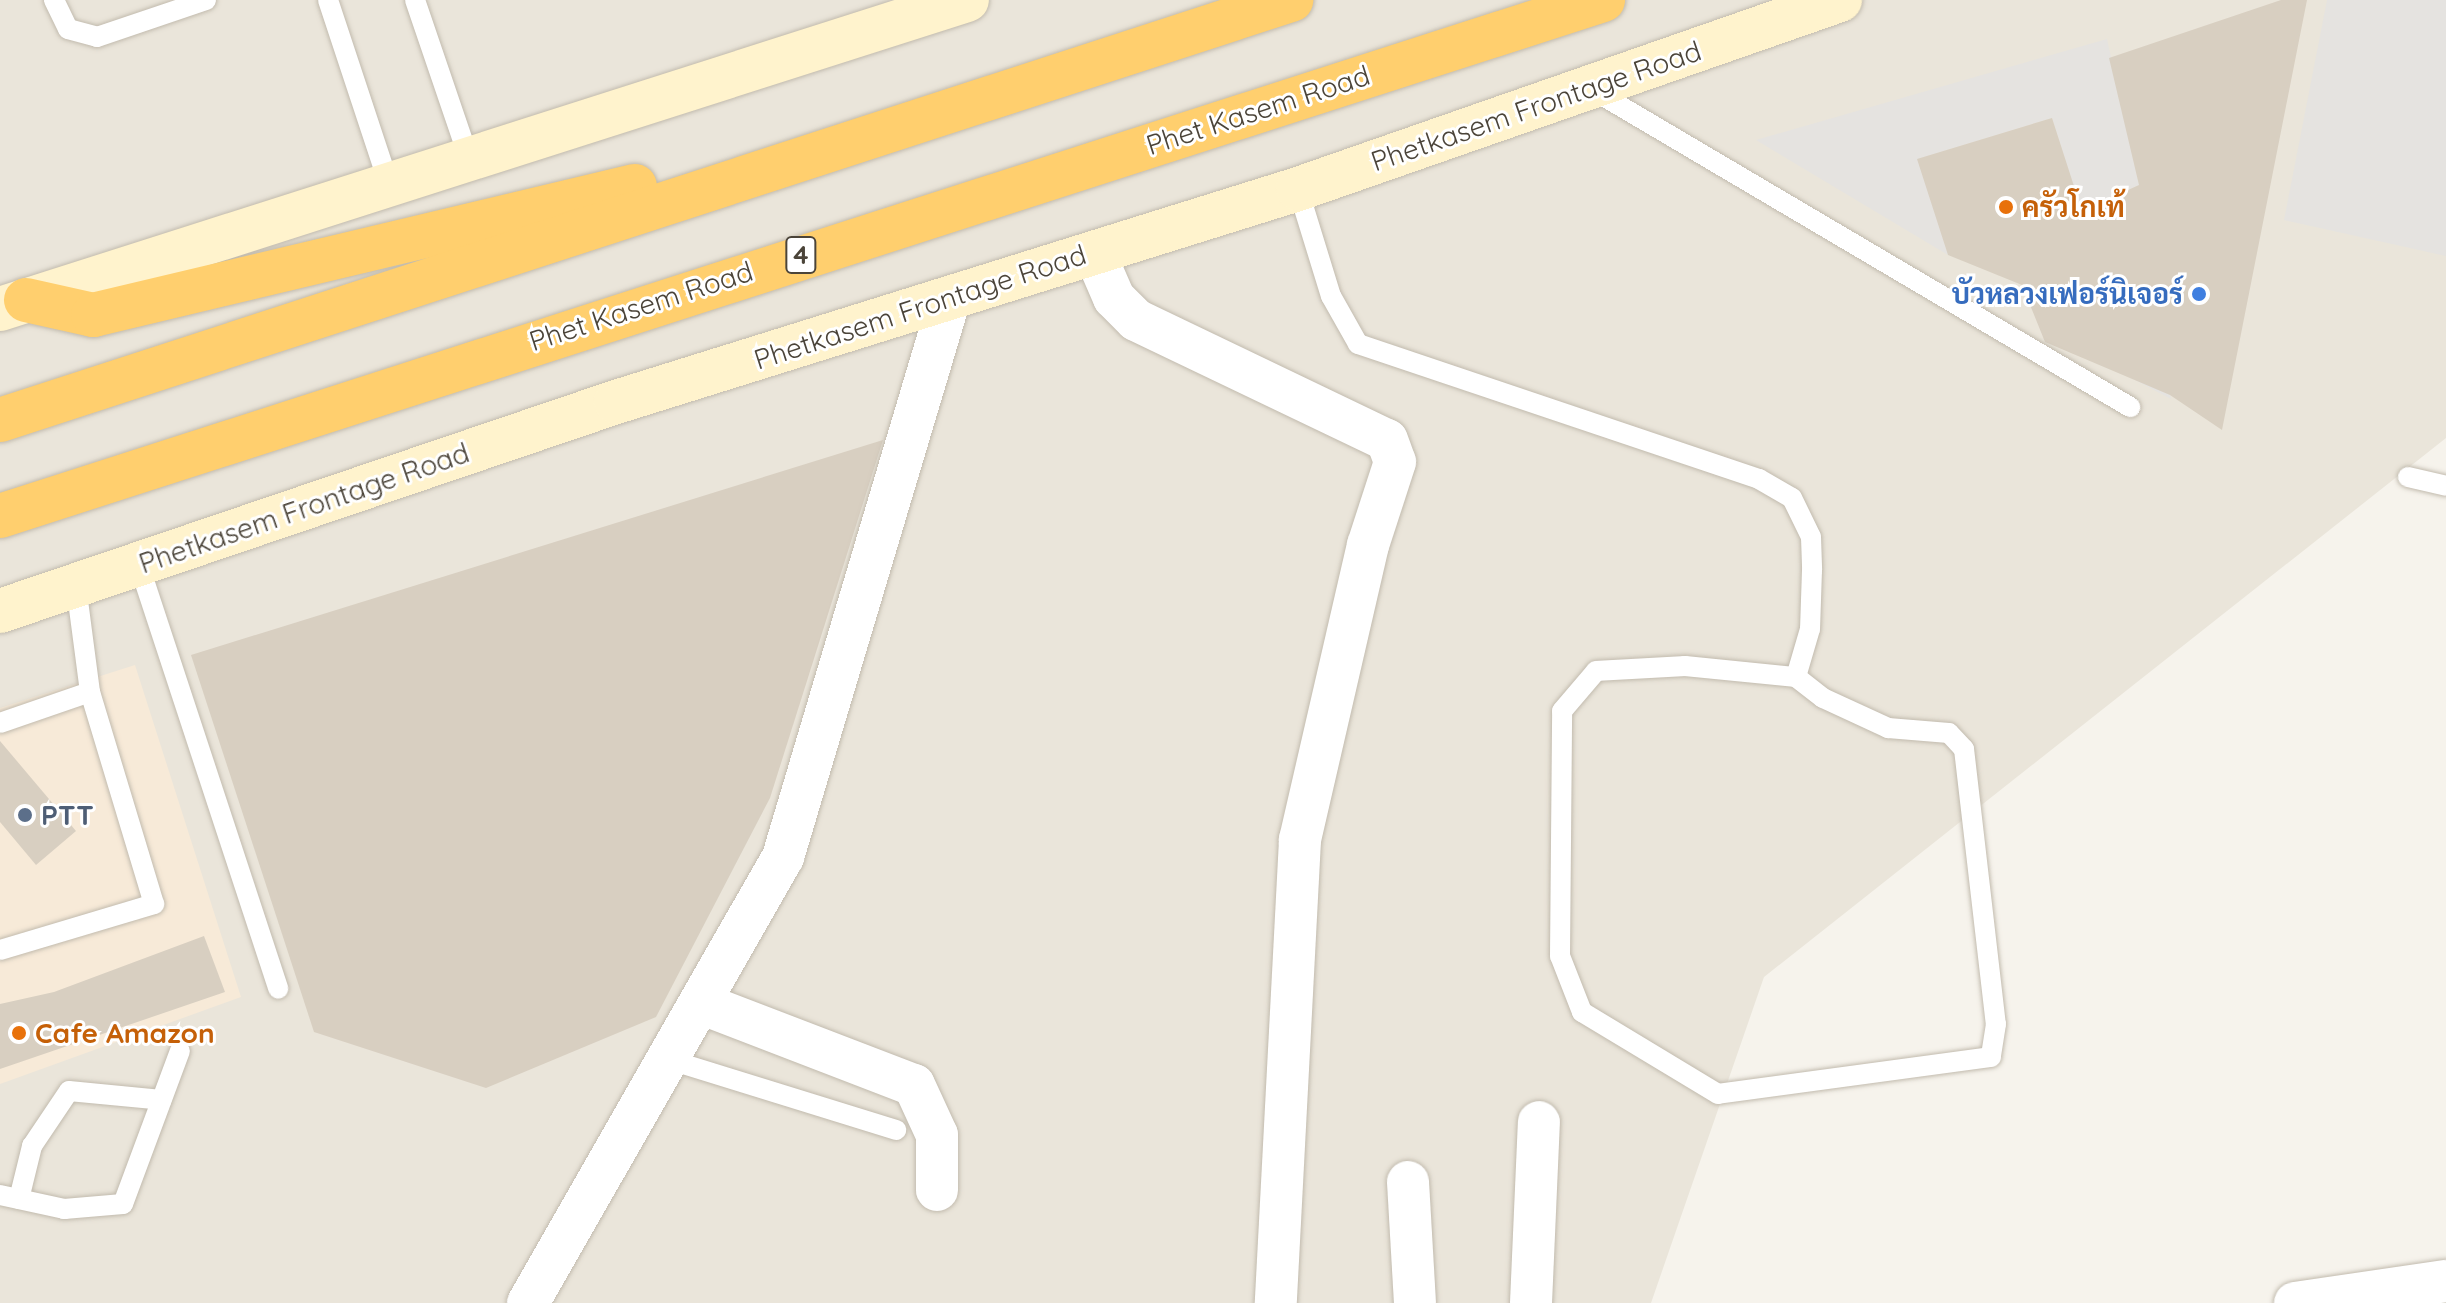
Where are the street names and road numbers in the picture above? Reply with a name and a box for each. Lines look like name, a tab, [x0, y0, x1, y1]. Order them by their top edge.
street label: Phetkasem Frontage Road	[1366, 34, 1706, 178]
street label: Phet Kasem Road	[1142, 58, 1374, 162]
road number: 4	[785, 233, 817, 277]
street label: Phetkasem Frontage Road	[750, 237, 1090, 377]
street label: Phet Kasem Road	[525, 254, 757, 358]
street label: Phetkasem Frontage Road	[134, 436, 474, 580]

